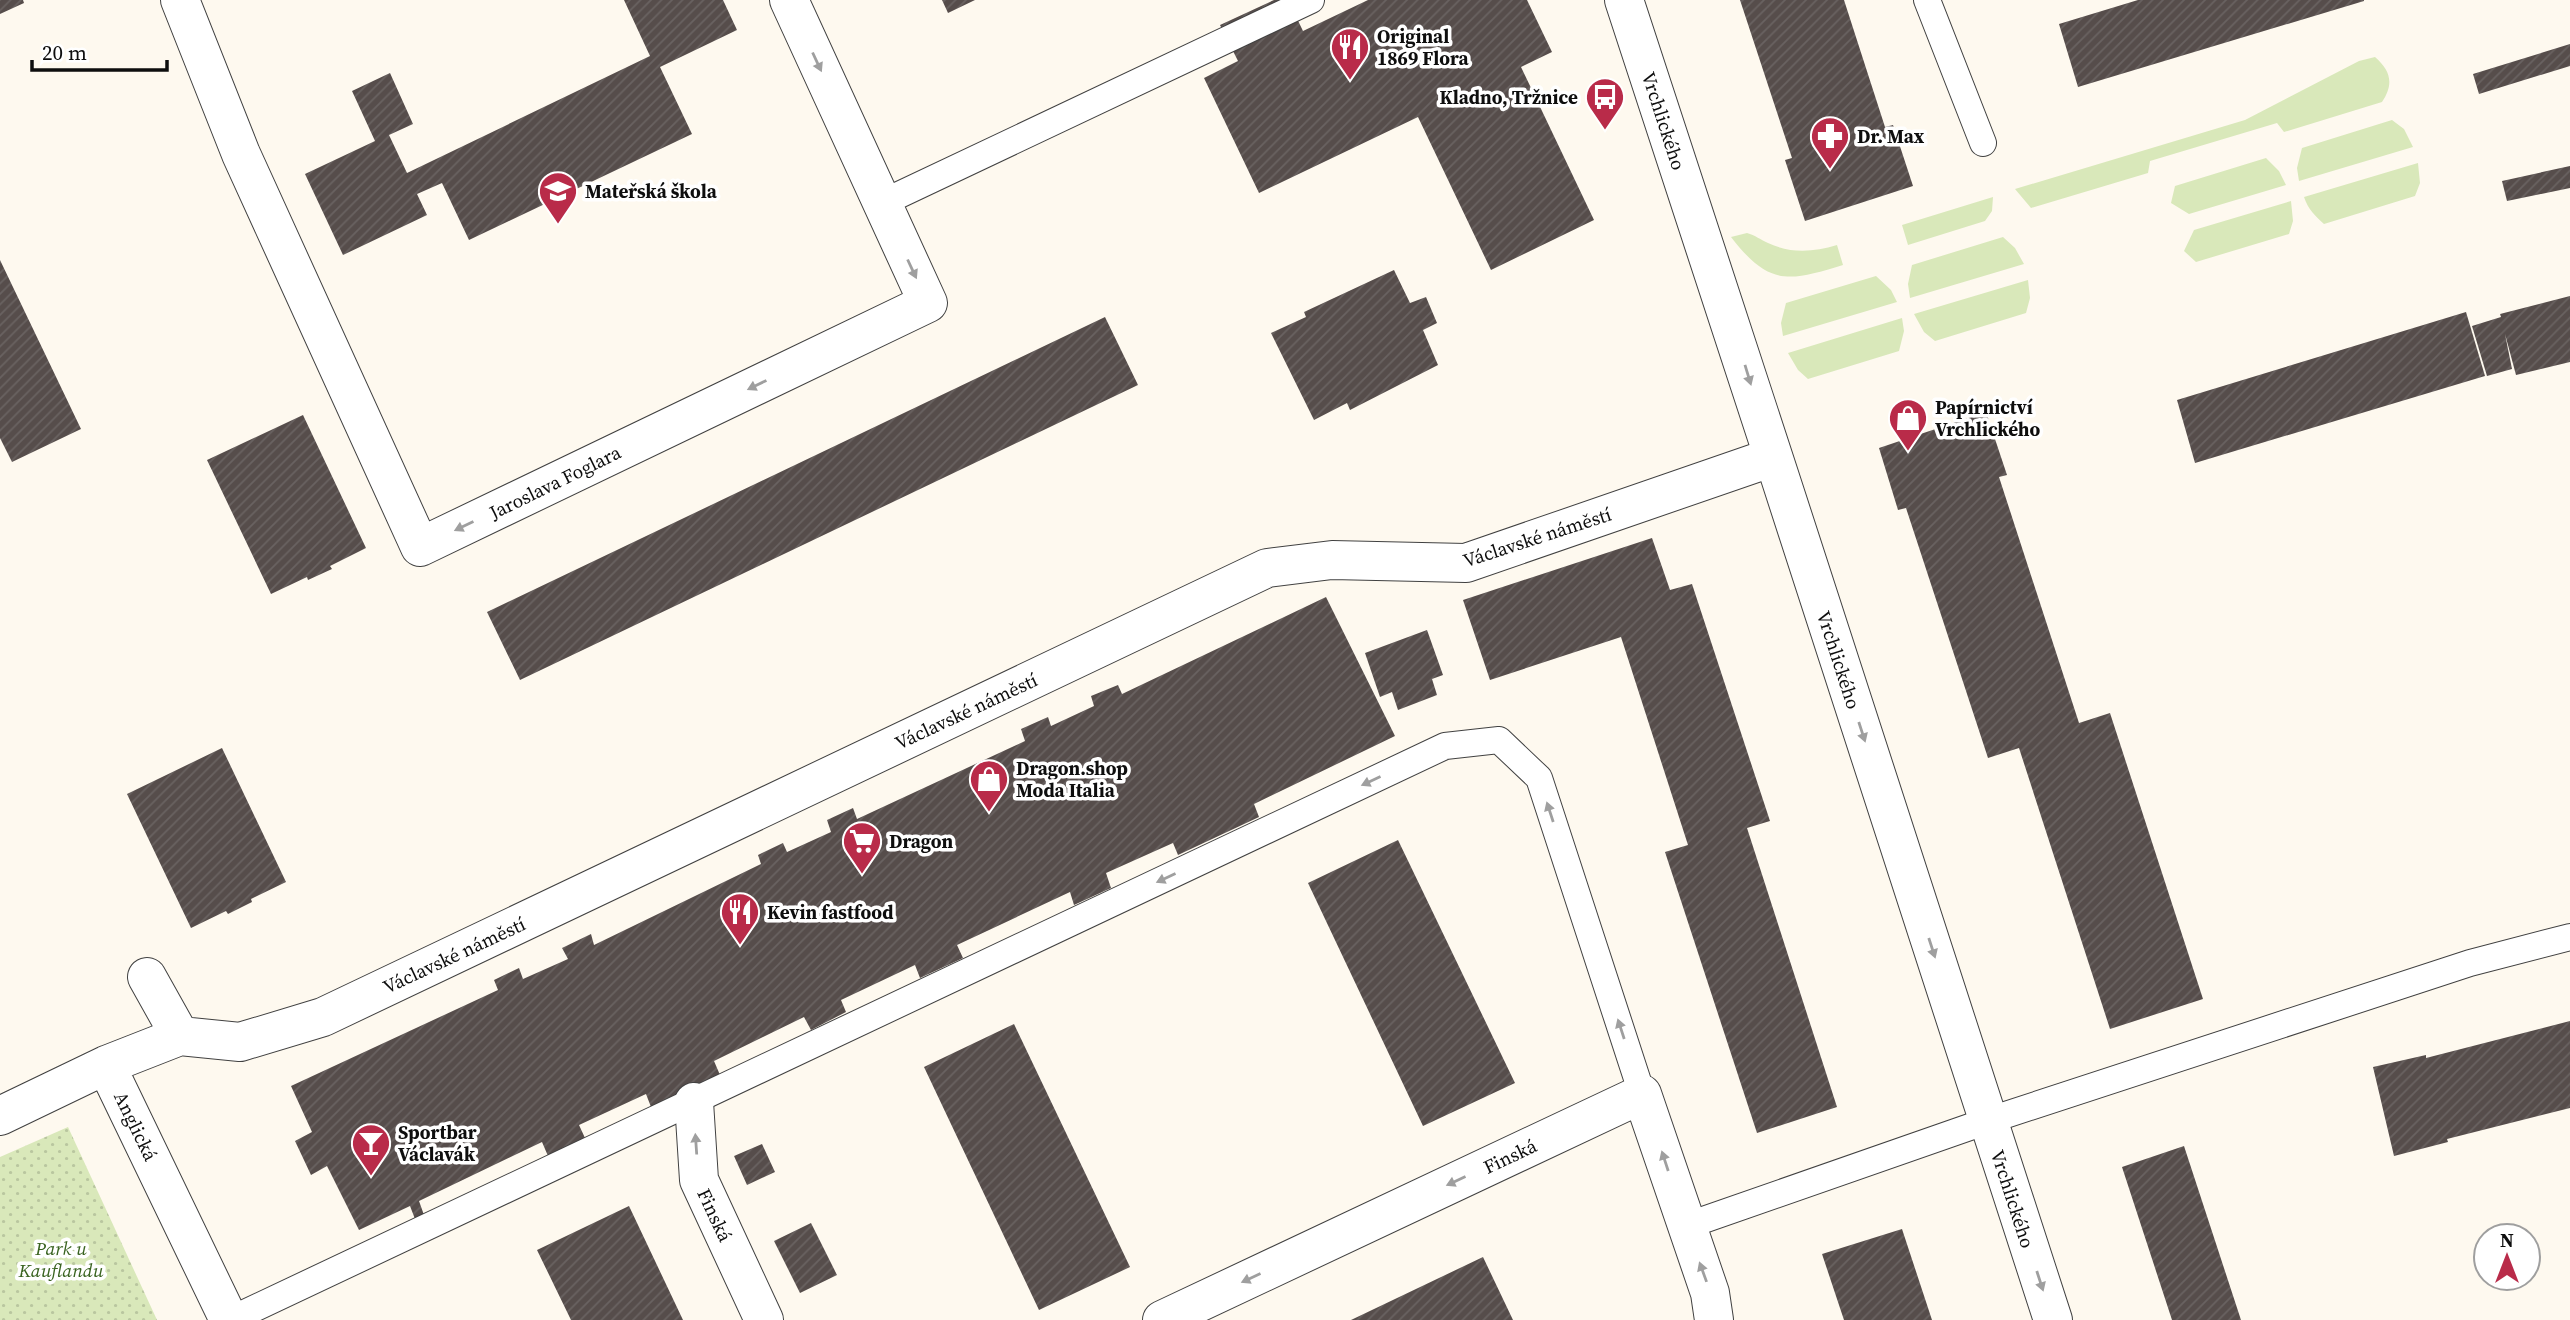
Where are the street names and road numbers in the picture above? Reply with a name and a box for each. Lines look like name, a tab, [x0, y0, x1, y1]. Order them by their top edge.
street label: Vrchlického	[1636, 69, 1692, 173]
street label: Jaroslava Foglara	[484, 439, 625, 526]
street label: Václavské náměstí	[1460, 501, 1615, 573]
street label: Vrchlického	[1811, 608, 1867, 712]
street label: Václavské náměstí	[891, 666, 1042, 755]
street label: Václavské náměstí	[379, 910, 530, 999]
street label: Anglická	[108, 1087, 164, 1165]
street label: Finská	[1479, 1132, 1541, 1180]
street label: Vrchlického	[1985, 1147, 2041, 1251]
street label: Finská	[691, 1184, 739, 1246]

